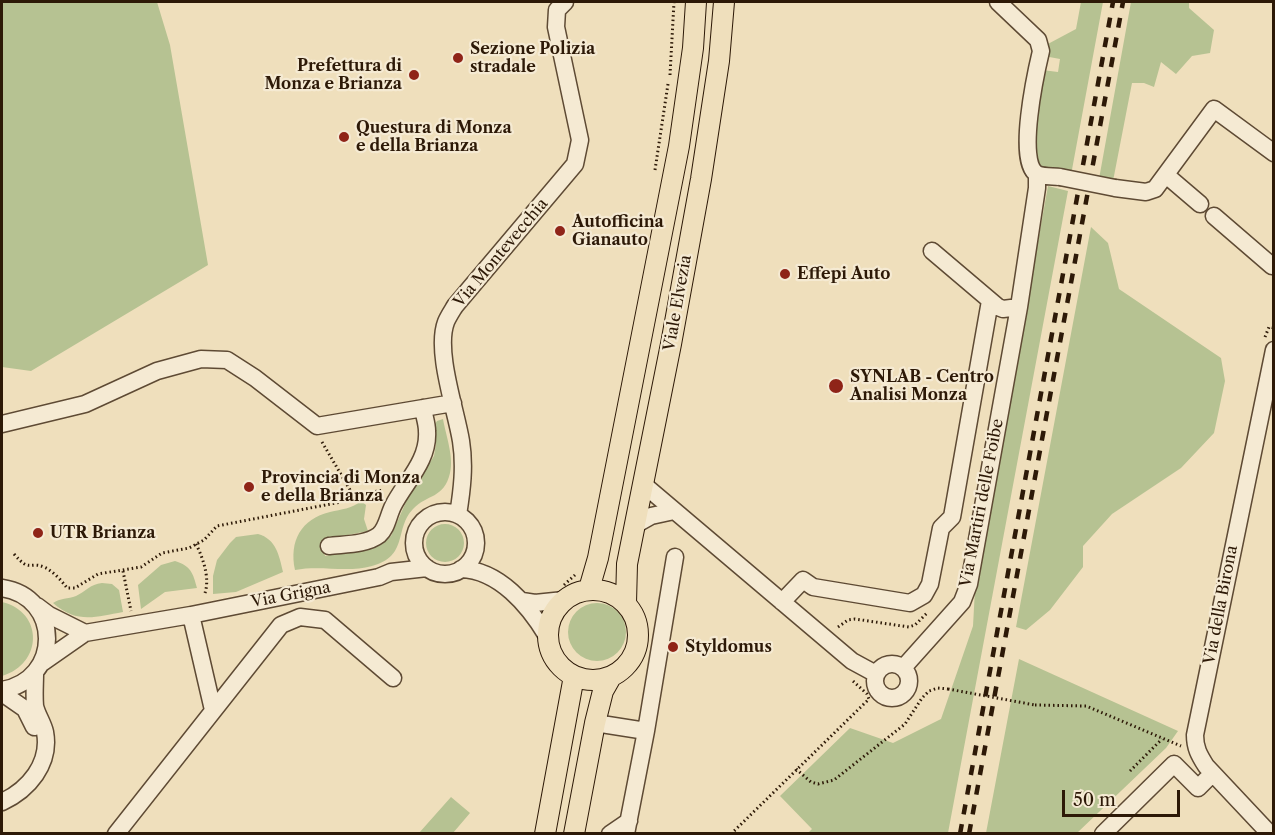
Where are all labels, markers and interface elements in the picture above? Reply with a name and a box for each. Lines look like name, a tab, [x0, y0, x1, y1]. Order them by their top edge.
place label: Sezione Polizia stradale	[470, 39, 595, 77]
marker: Sezione Polizia stradale	[451, 51, 465, 65]
place label: Prefettura di Monza e Brianza	[264, 56, 402, 94]
marker: Prefettura di Monza e Brianza	[407, 68, 421, 82]
place label: Questura di Monza e della Brianza	[356, 118, 512, 156]
marker: Questura di Monza e della Brianza	[337, 130, 351, 144]
street label: Via Montevecchia	[450, 195, 552, 311]
place label: Autofficina Gianauto	[572, 212, 664, 250]
marker: Autofficina Gianauto	[553, 224, 567, 238]
street label: Viale Elvezia	[660, 253, 696, 353]
place label: Effepi Auto	[797, 264, 890, 284]
marker: Effepi Auto	[778, 267, 792, 281]
place label: SYNLAB - Centro Analisi Monza	[850, 367, 994, 405]
marker: SYNLAB - Centro Analisi Monza	[827, 377, 845, 395]
street label: Via Martiri delle Foibe	[956, 417, 1008, 589]
place label: Provincia di Monza e della Brianza	[261, 468, 420, 506]
marker: Provincia di Monza e della Brianza	[242, 480, 256, 494]
place label: UTR Brianza	[50, 523, 156, 543]
marker: UTR Brianza	[31, 526, 45, 540]
street label: Via della Birona	[1200, 544, 1242, 666]
street label: Via Grigna	[250, 578, 332, 612]
place label: Styldomus	[685, 637, 772, 657]
marker: Styldomus	[666, 640, 680, 654]
scale bar	[1065, 778, 1184, 816]
text: 50 m	[1073, 789, 1116, 811]

